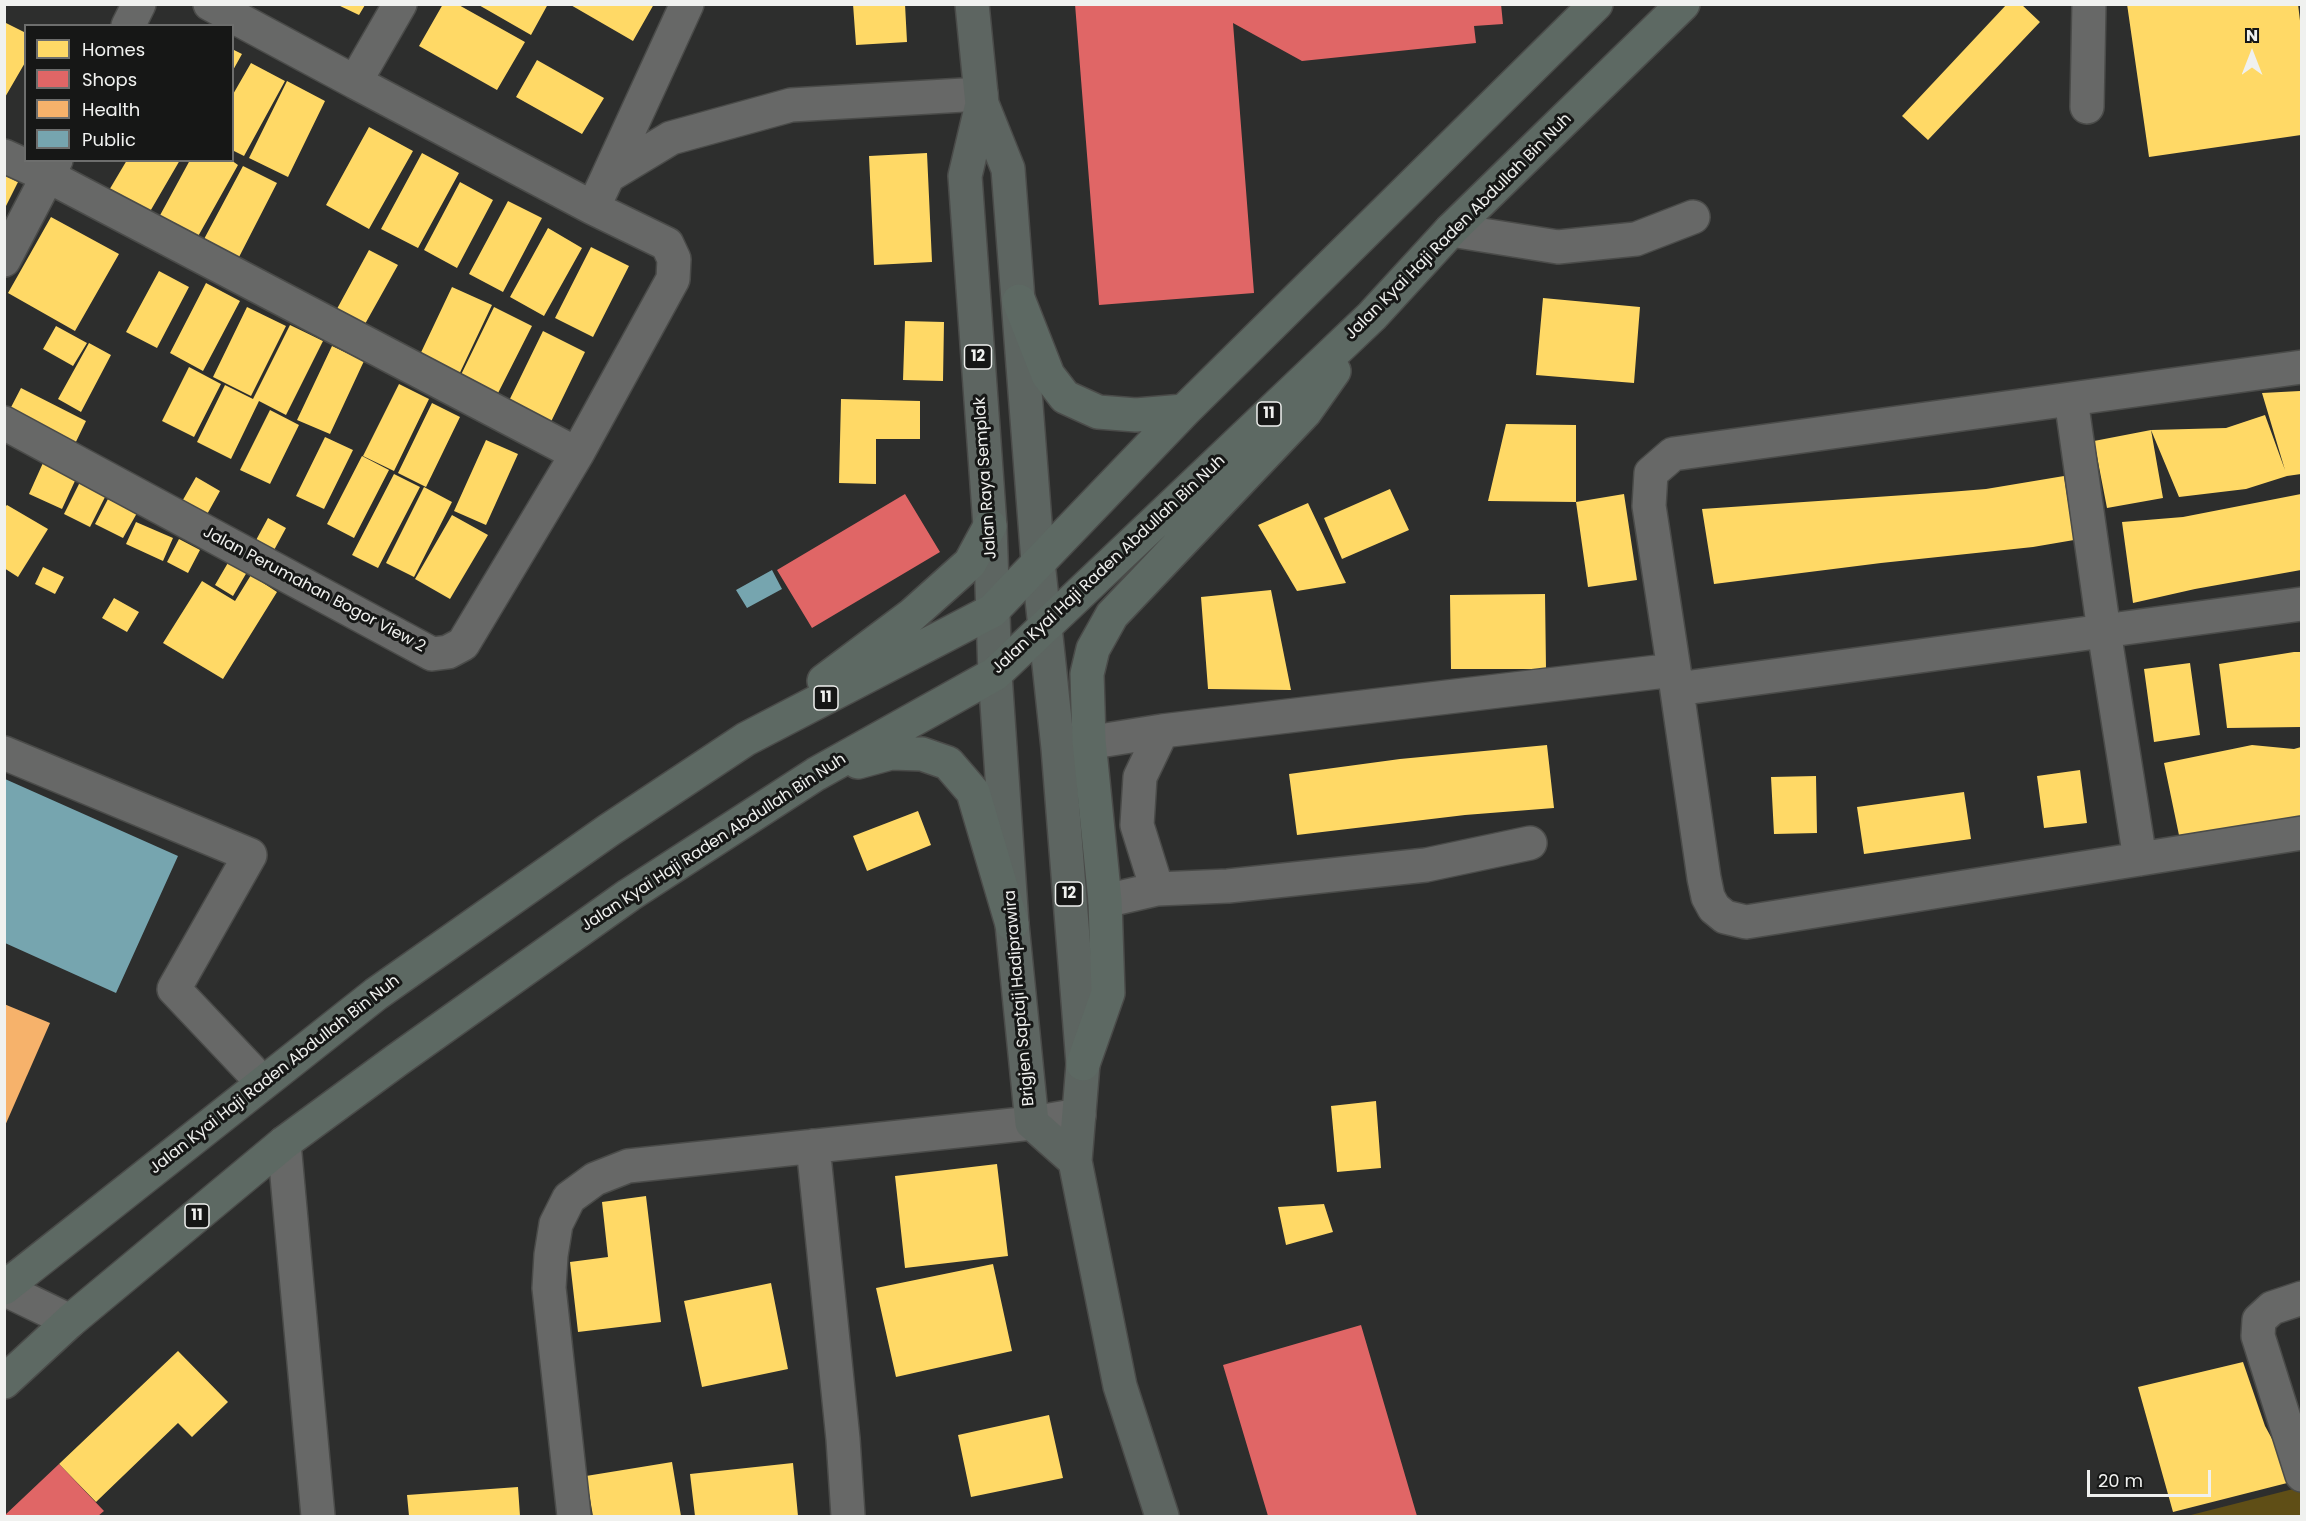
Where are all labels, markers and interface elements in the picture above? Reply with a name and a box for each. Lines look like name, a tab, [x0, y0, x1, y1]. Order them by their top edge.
legend	[24, 24, 234, 162]
north arrow	[2222, 24, 2282, 84]
text: N	[2246, 24, 2258, 47]
text: Homes	[82, 37, 145, 62]
text: Shops	[82, 67, 137, 92]
text: Health	[82, 97, 140, 122]
street label: Jalan Kyai Haji Raden Abdullah Bin Nuh	[1342, 110, 1576, 344]
text: Public	[82, 127, 136, 152]
road number: 12	[964, 345, 992, 369]
street label: Jalan Raya Semplak	[971, 396, 1001, 560]
road number: 11	[1257, 402, 1281, 426]
street label: Jalan Kyai Haji Raden Abdullah Bin Nuh	[988, 452, 1230, 678]
street label: Jalan Perumahan Bogor View 2	[199, 523, 429, 657]
road number: 11	[814, 686, 838, 710]
street label: Jalan Kyai Haji Raden Abdullah Bin Nuh	[578, 750, 850, 936]
road number: 12	[1056, 882, 1082, 906]
street label: Brigjen Saptaji Hadiprawira	[1001, 889, 1039, 1107]
street label: Jalan Kyai Haji Raden Abdullah Bin Nuh	[146, 971, 404, 1179]
road number: 11	[185, 1204, 209, 1228]
scale bar	[2090, 1458, 2214, 1496]
text: 20 m	[2098, 1468, 2143, 1493]

